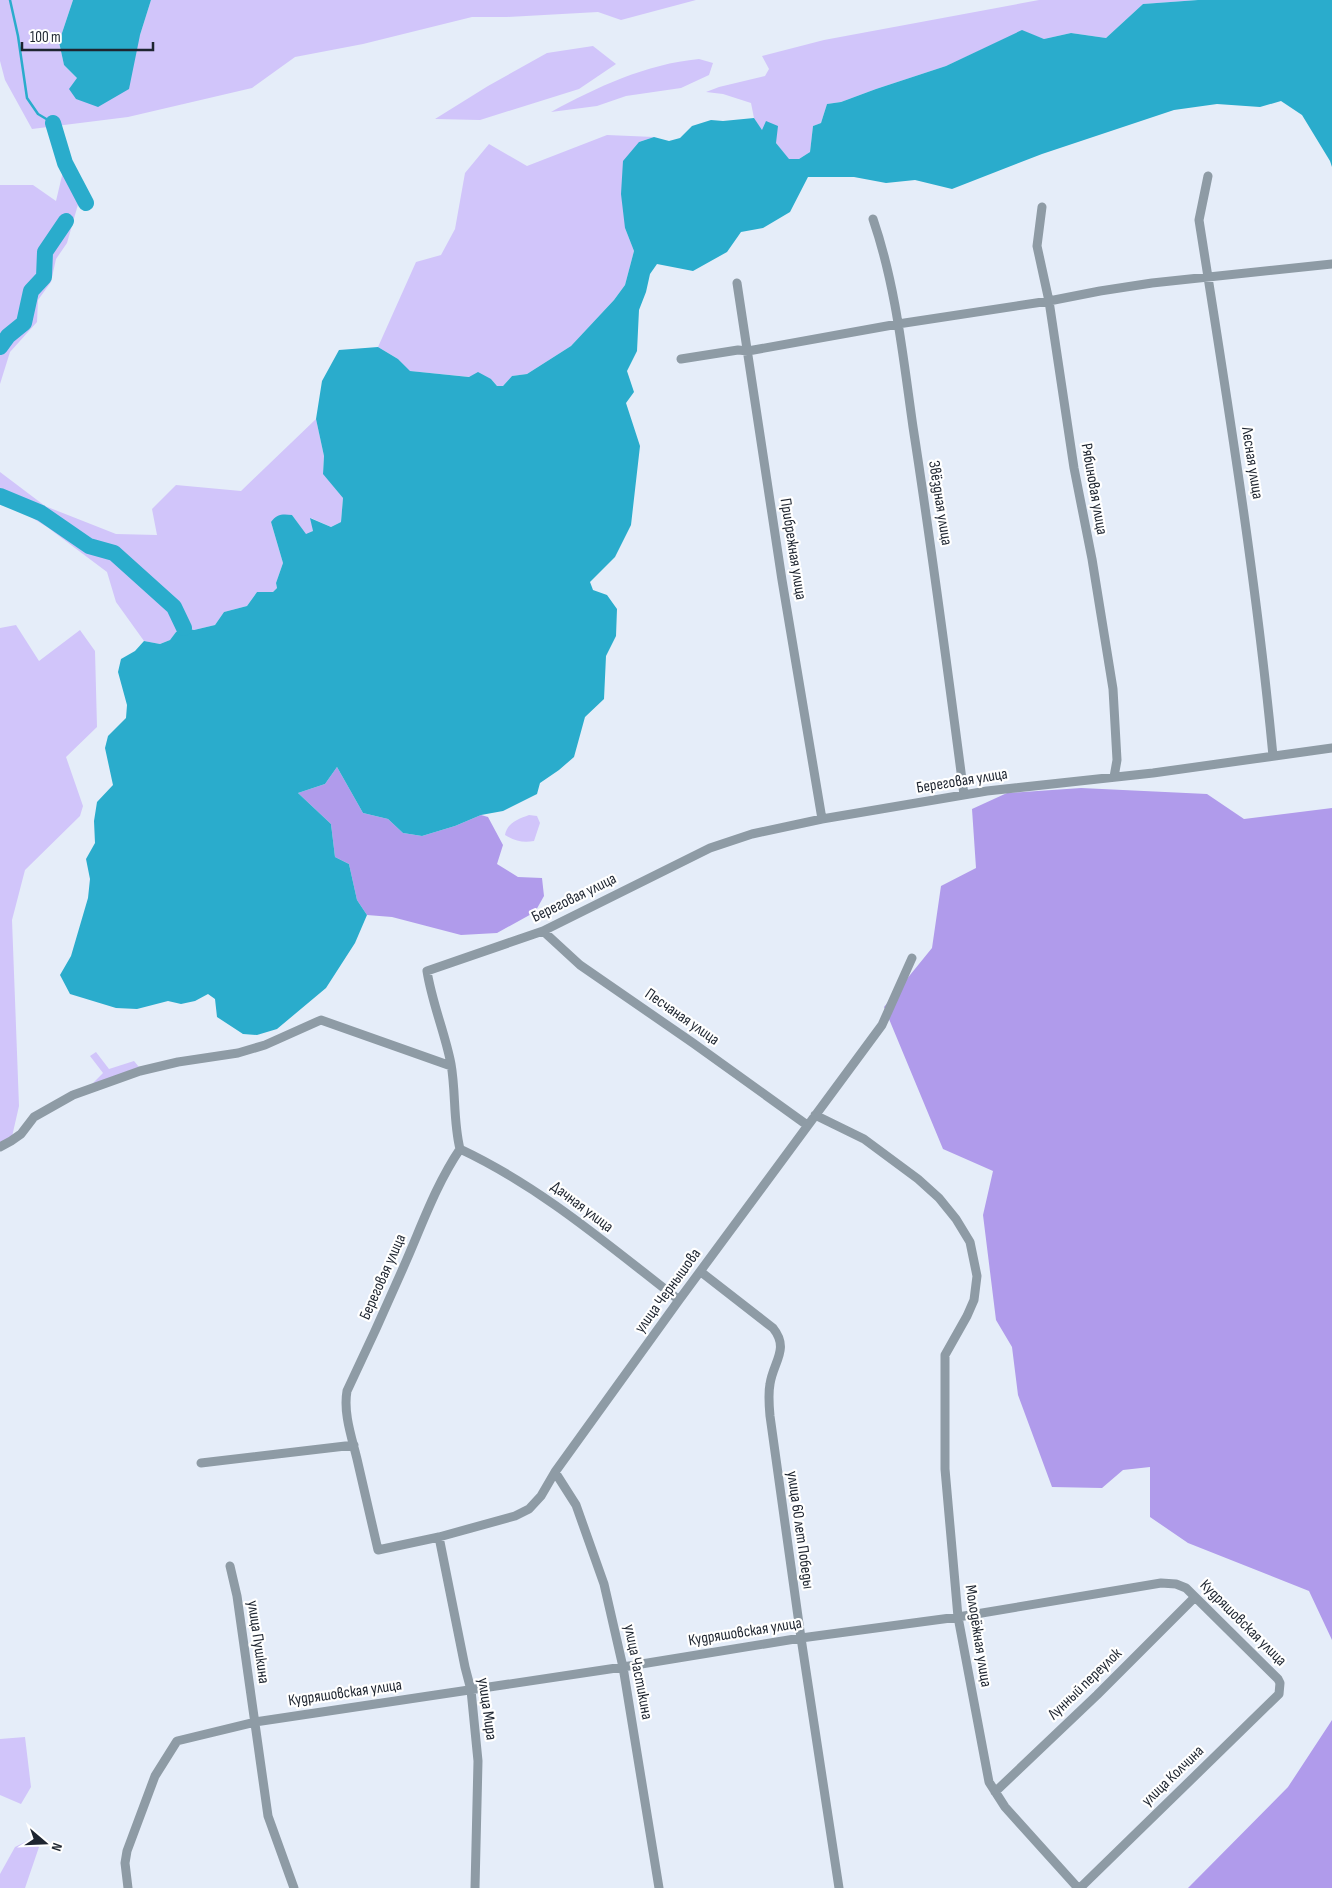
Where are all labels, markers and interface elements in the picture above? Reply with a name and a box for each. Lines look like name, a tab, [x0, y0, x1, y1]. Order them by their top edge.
scale bar	[22, 20, 154, 52]
text: 100 m	[30, 28, 61, 47]
street label: Лесная улица	[1237, 425, 1267, 500]
street label: Рябиновая улица	[1077, 442, 1111, 536]
street label: Звёздная улица	[924, 459, 956, 547]
street label: Прибрежная улица	[776, 497, 810, 601]
street label: Береговая улица	[915, 764, 1009, 798]
street label: Береговая улица	[529, 869, 619, 927]
street label: Песчаная улица	[641, 984, 723, 1050]
street label: Дачная улица	[547, 1177, 617, 1237]
street label: Береговая улица	[356, 1231, 410, 1323]
street label: улица Чернышова	[631, 1245, 705, 1337]
street label: улица 60 лет Победы	[782, 1470, 818, 1590]
street label: Кудряшовская улица	[1196, 1576, 1290, 1670]
street label: Молодёжная улица	[961, 1584, 995, 1688]
street label: улица Пушкина	[243, 1599, 273, 1685]
street label: Кудряшовская улица	[687, 1614, 803, 1650]
street label: улица Частикина	[619, 1623, 657, 1721]
street label: Лунный переулок	[1043, 1643, 1126, 1725]
street label: Кудряшовская улица	[287, 1676, 403, 1710]
street label: улица Мира	[473, 1677, 501, 1741]
street label: улица Колчина	[1138, 1742, 1208, 1810]
north arrow	[20, 1818, 70, 1868]
text: N	[48, 1841, 66, 1853]

